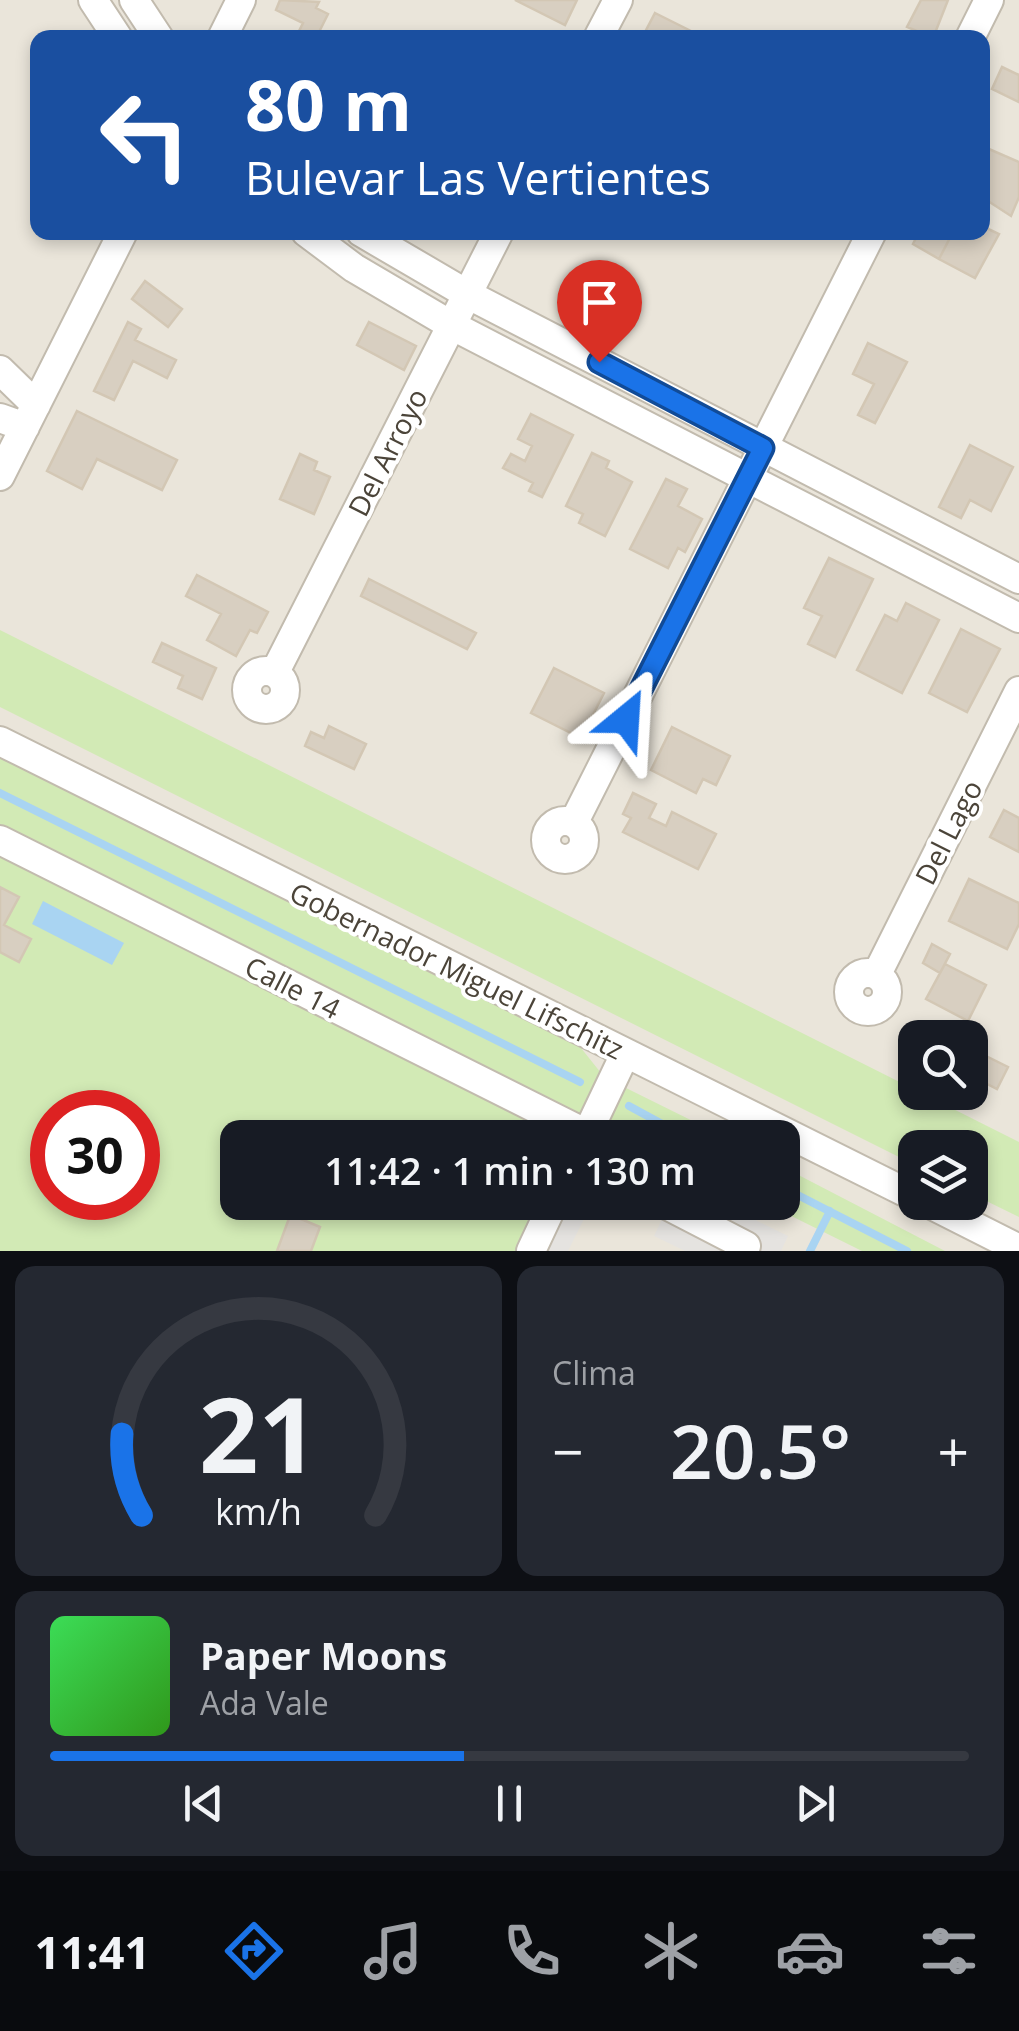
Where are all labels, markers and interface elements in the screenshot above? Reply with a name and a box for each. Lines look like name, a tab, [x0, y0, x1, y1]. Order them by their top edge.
text: 80 m	[245, 56, 412, 152]
icon: left	[80, 70, 210, 200]
text: Bulevar Las Vertientes	[245, 147, 711, 208]
pin	[557, 260, 642, 363]
icon: arrive	[572, 275, 627, 330]
street label: Del Arroyo	[339, 382, 435, 522]
position arrow	[574, 667, 678, 771]
street label: Del Lago	[906, 773, 990, 891]
street label: Gobernador Miguel Lifschitz	[284, 873, 630, 1067]
street label: Calle 14	[239, 947, 347, 1027]
map controls	[898, 1020, 988, 1220]
button: search	[898, 1020, 988, 1110]
speed limit sign: 30	[30, 1090, 160, 1220]
button: layers	[898, 1130, 988, 1220]
text: 11:42 · 1 min · 130 m	[324, 1144, 696, 1196]
text: Clima	[552, 1351, 636, 1394]
text: 21	[199, 1362, 318, 1503]
text: 20.5°	[670, 1399, 851, 1501]
text: −	[552, 1413, 583, 1488]
text: +	[938, 1413, 969, 1488]
text: km/h	[215, 1487, 302, 1535]
text: Paper Moons	[200, 1629, 447, 1681]
text: Ada Vale	[200, 1681, 329, 1724]
icon: previous	[176, 1776, 231, 1831]
icon: pause	[482, 1776, 537, 1831]
icon: next	[788, 1776, 843, 1831]
icon: directions	[219, 1916, 289, 1986]
icon: music	[358, 1916, 428, 1986]
icon: phone	[497, 1916, 567, 1986]
icon: climate	[636, 1916, 706, 1986]
icon: car	[775, 1916, 845, 1986]
icon: filters	[914, 1916, 984, 1986]
text: 11:41	[35, 1921, 150, 1982]

